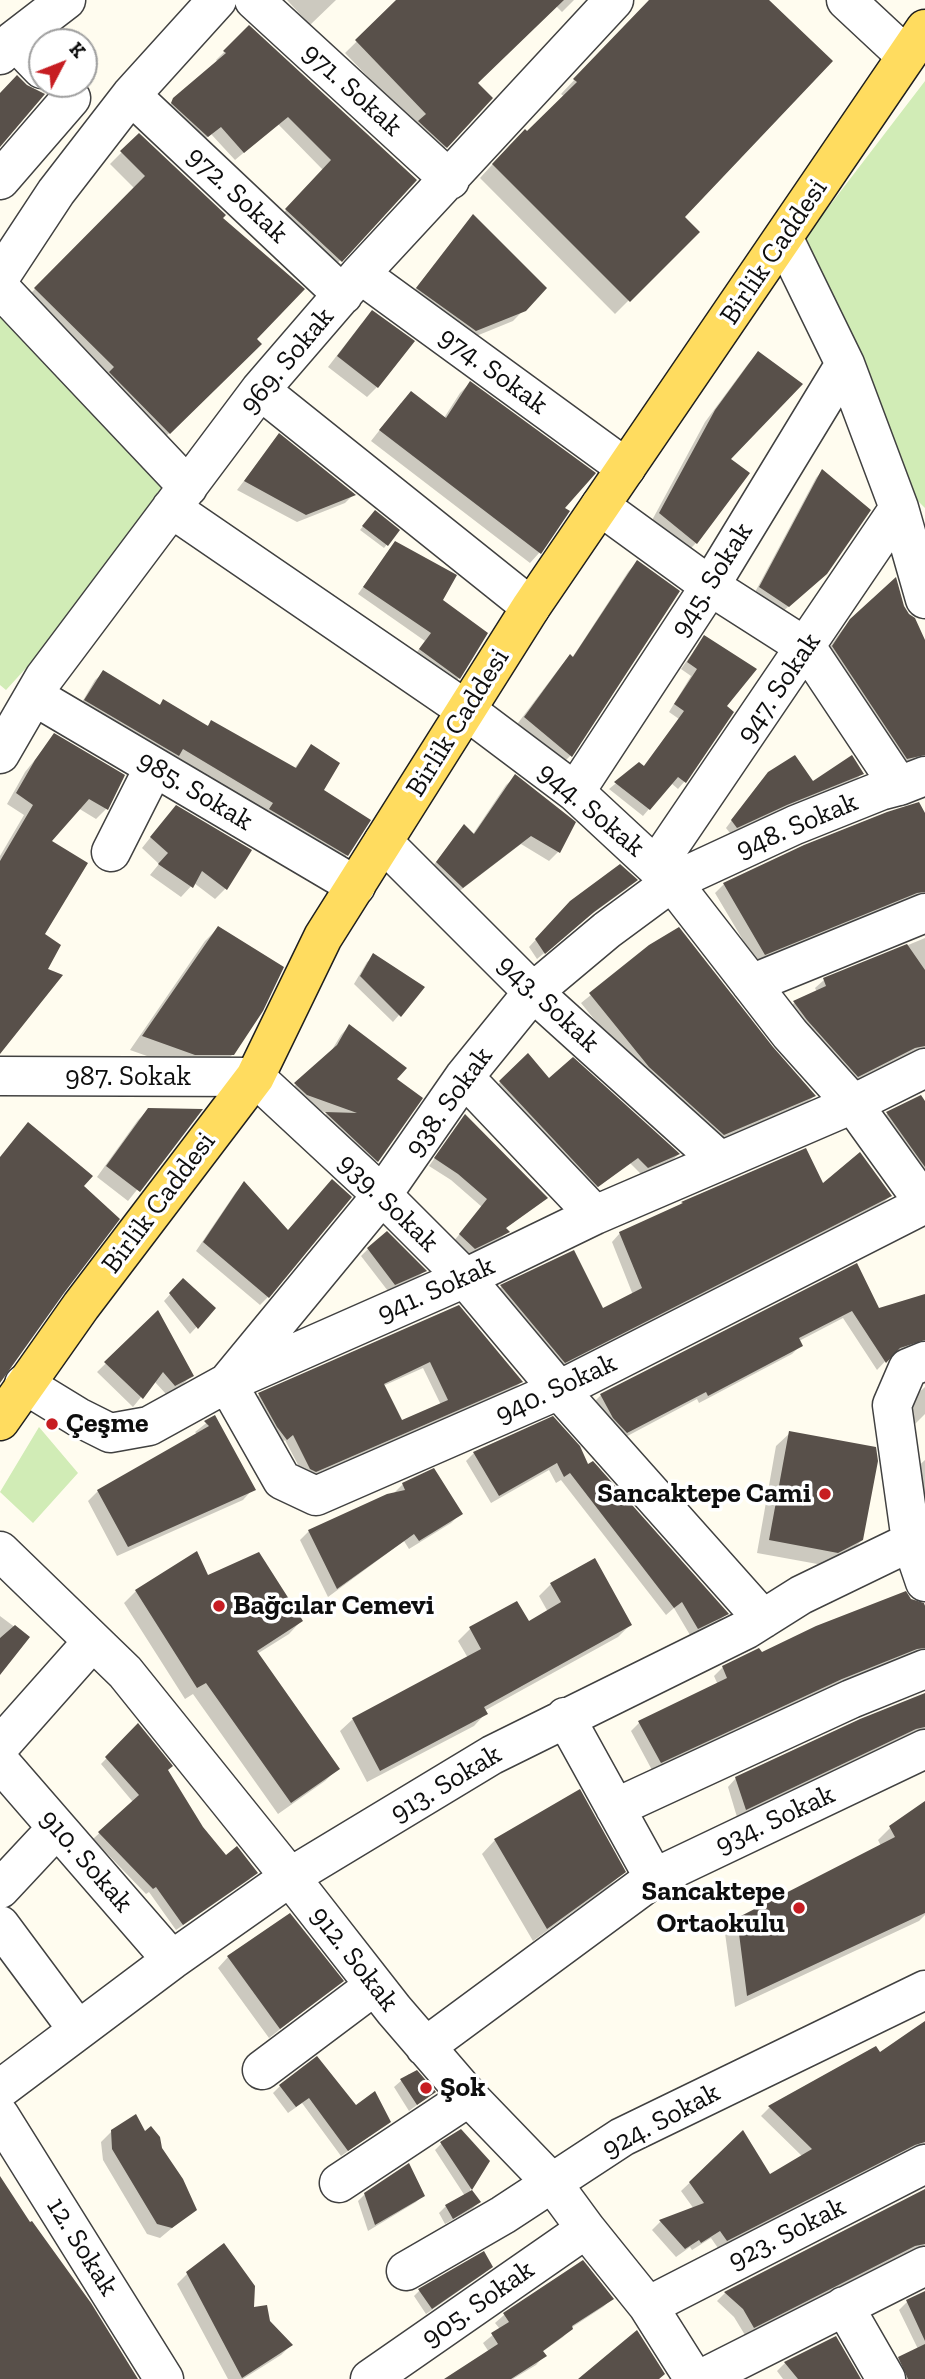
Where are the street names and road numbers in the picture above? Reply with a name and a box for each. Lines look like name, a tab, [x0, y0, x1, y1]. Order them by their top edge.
street label: 971. Sokak	[295, 36, 409, 144]
street label: 972. Sokak	[179, 140, 295, 250]
street label: Birlik Caddesi	[713, 173, 835, 331]
street label: 969. Sokak	[233, 301, 341, 421]
street label: 974. Sokak	[432, 320, 554, 422]
street label: 945. Sokak	[664, 517, 760, 643]
street label: 947. Sokak	[730, 627, 828, 749]
street label: Birlik Caddesi	[399, 643, 517, 803]
street label: 985. Sokak	[131, 744, 259, 838]
street label: 944. Sokak	[531, 756, 651, 864]
street label: 948. Sokak	[731, 785, 863, 867]
street label: 943. Sokak	[490, 948, 606, 1060]
street label: 938. Sokak	[398, 1041, 500, 1163]
street label: 987. Sokak	[65, 1060, 191, 1094]
street label: Birlik Caddesi	[95, 1126, 223, 1280]
street label: 939. Sokak	[330, 1147, 446, 1259]
street label: 941. Sokak	[372, 1249, 500, 1331]
street label: 940. Sokak	[490, 1346, 622, 1432]
street label: 913. Sokak	[384, 1738, 508, 1830]
street label: 934. Sokak	[710, 1778, 840, 1862]
street label: 910. Sokak	[32, 1803, 140, 1919]
street label: 912. Sokak	[303, 1900, 405, 2018]
street label: 924. Sokak	[596, 2076, 726, 2166]
street label: 923. Sokak	[723, 2190, 851, 2278]
street label: 12. Sokak	[39, 2192, 125, 2302]
street label: 905. Sokak	[415, 2253, 541, 2355]

